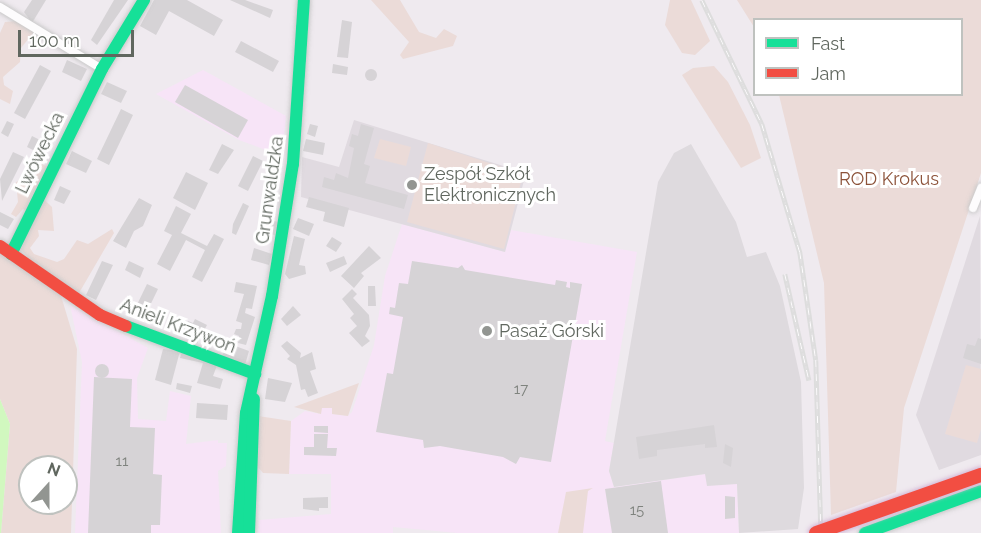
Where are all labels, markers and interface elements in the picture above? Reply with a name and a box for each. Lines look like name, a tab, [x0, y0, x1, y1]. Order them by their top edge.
scale bar	[21, 18, 136, 56]
legend	[753, 18, 963, 96]
text: 100 m	[29, 30, 80, 51]
text: Fast	[811, 33, 845, 54]
text: Jam	[811, 63, 846, 84]
street label: Lwówecka	[11, 109, 69, 197]
street label: Grunwaldzka	[252, 135, 288, 245]
place label: Zespół Szkół Elektronicznych	[424, 164, 556, 207]
park label: ROD Krokus	[839, 168, 939, 190]
marker: Zespół Szkół Elektronicznych	[405, 178, 419, 192]
street label: Anieli Krzywoń	[117, 294, 239, 358]
place label: Pasaż Górski	[499, 320, 604, 342]
marker: Pasaż Górski	[480, 324, 494, 338]
house number: 17	[514, 381, 528, 399]
house number: 11	[116, 453, 128, 471]
north arrow	[18, 455, 78, 515]
text: N	[45, 459, 63, 481]
house number: 15	[630, 502, 644, 520]

